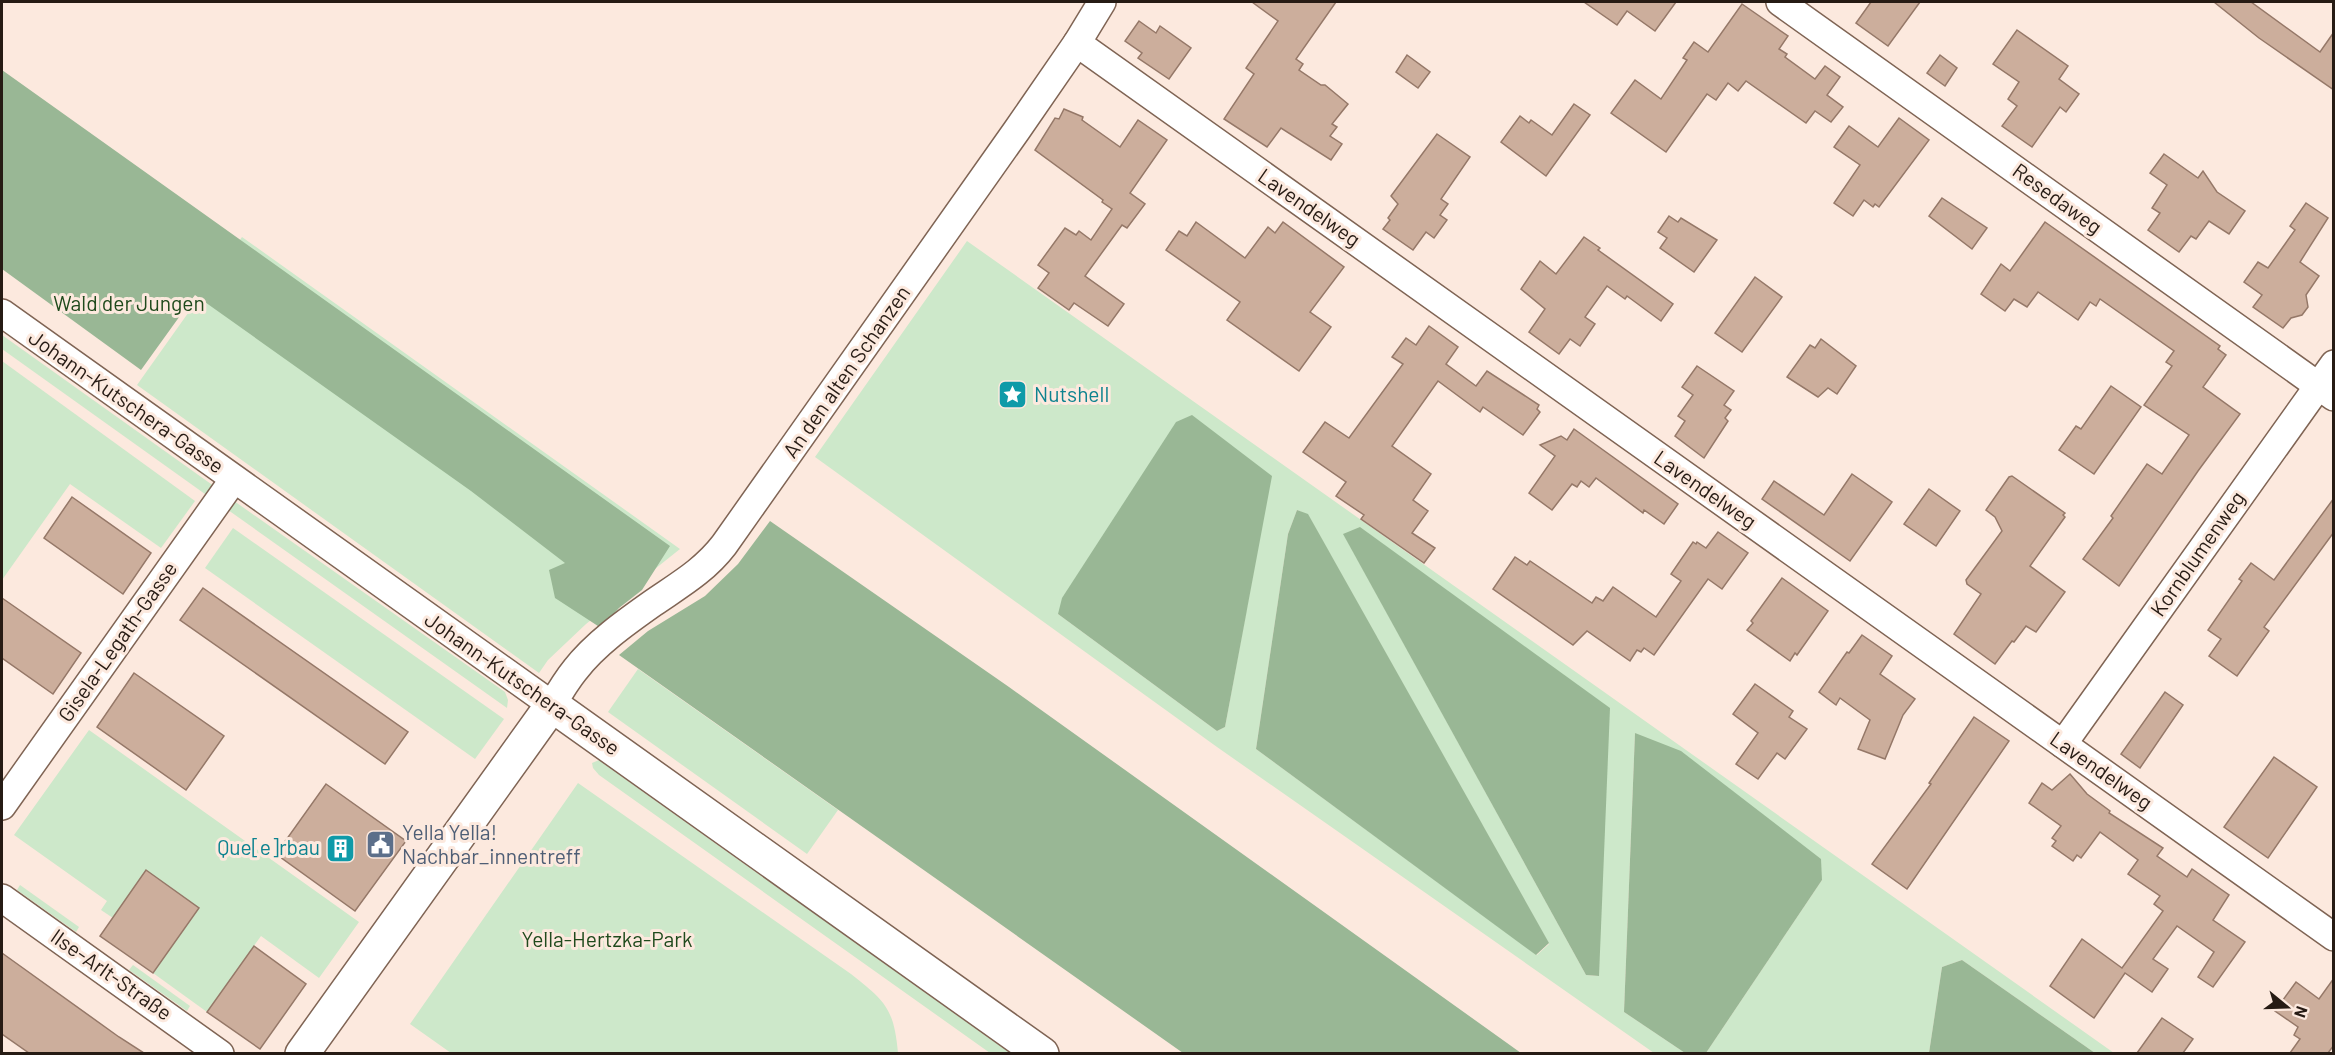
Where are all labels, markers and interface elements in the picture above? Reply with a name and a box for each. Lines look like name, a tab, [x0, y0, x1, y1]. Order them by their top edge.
street label: Resedaweg	[2008, 157, 2107, 239]
street label: Lavendelweg	[1254, 162, 1366, 251]
street label: An den alten Schanzen	[777, 280, 915, 462]
park label: Wald der Jungen	[53, 290, 205, 315]
street label: Johann-Kutschera-Gasse	[24, 324, 229, 478]
place icon: Nutshell	[997, 379, 1029, 411]
place label: Nutshell	[1034, 381, 1109, 406]
street label: Lavendelweg	[1650, 444, 1762, 533]
street label: Kornblumenweg	[2144, 486, 2249, 621]
street label: Gisela-Legath-Gasse	[52, 556, 182, 726]
street label: Johann-Kutschera-Gasse	[420, 606, 625, 760]
street label: Lavendelweg	[2046, 725, 2158, 814]
place label: Yella Yella! Nachbar_innentreff	[402, 819, 581, 868]
public building icon: Yella Yella! Nachbar_innentreff	[365, 829, 397, 861]
building icon: Que[e]rbau	[325, 832, 357, 864]
place label: Que[e]rbau	[217, 834, 320, 859]
street label: Ilse-Arlt-Straße	[47, 923, 177, 1025]
park label: Yella-Hertzka-Park	[522, 926, 692, 951]
north arrow	[2257, 977, 2317, 1037]
text: N	[2291, 1004, 2312, 1020]

